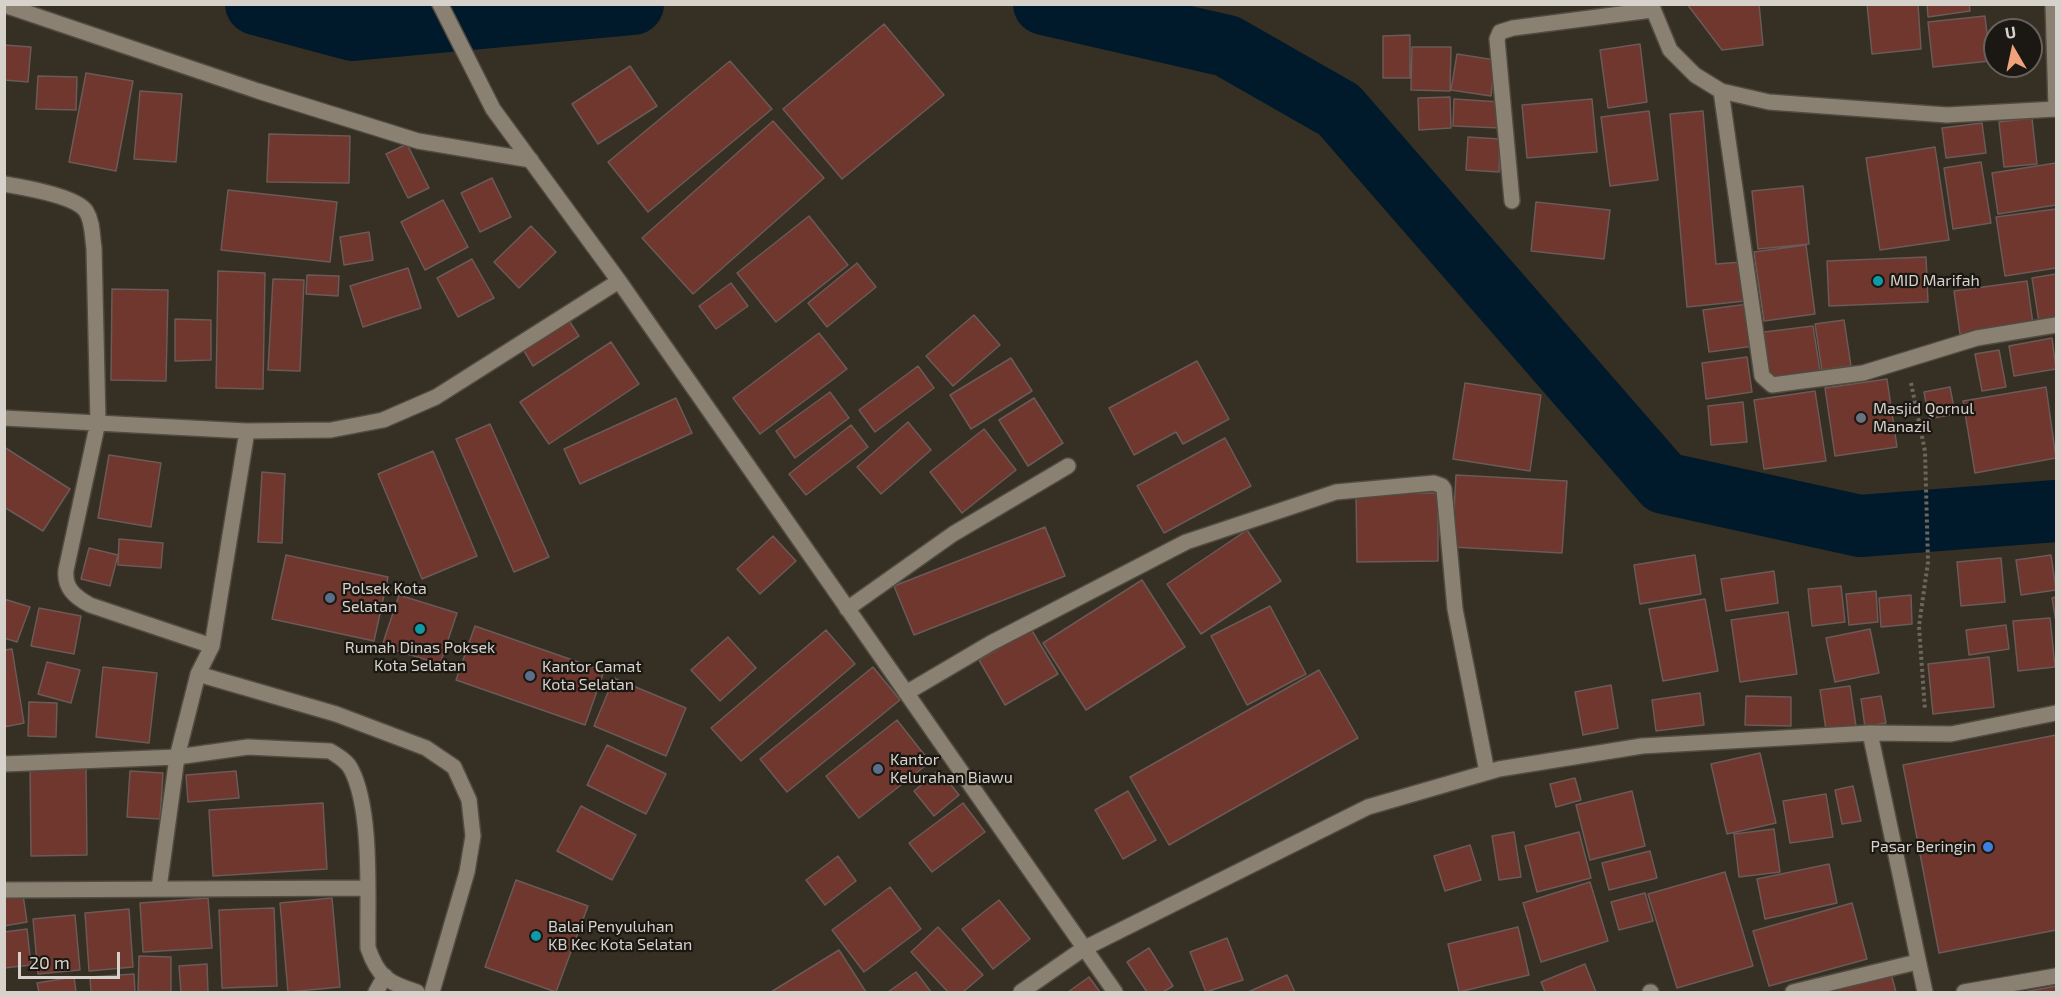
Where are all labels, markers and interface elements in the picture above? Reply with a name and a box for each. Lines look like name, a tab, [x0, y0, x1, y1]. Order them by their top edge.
north arrow	[1983, 18, 2043, 78]
text: U	[2004, 21, 2017, 42]
place label: MID Marifah	[1890, 271, 1980, 291]
marker: MID Marifah	[1871, 274, 1885, 288]
place label: Masjid Qornul Manazil	[1873, 399, 1974, 437]
marker: Masjid Qornul Manazil	[1854, 411, 1868, 425]
place label: Polsek Kota Selatan	[342, 579, 427, 617]
marker: Polsek Kota Selatan	[323, 591, 337, 605]
marker: Rumah Dinas Poksek Kota Selatan	[413, 622, 427, 636]
place label: Rumah Dinas Poksek Kota Selatan	[345, 638, 495, 676]
place label: Kantor Camat Kota Selatan	[542, 657, 642, 695]
marker: Kantor Camat Kota Selatan	[523, 669, 537, 683]
place label: Kantor Kelurahan Biawu	[890, 750, 1013, 788]
marker: Kantor Kelurahan Biawu	[871, 762, 885, 776]
place label: Pasar Beringin	[1871, 837, 1976, 857]
marker: Pasar Beringin	[1981, 840, 1995, 854]
place label: Balai Penyuluhan KB Kec Kota Selatan	[548, 917, 692, 955]
marker: Balai Penyuluhan KB Kec Kota Selatan	[529, 929, 543, 943]
scale bar	[21, 940, 123, 978]
text: 20 m	[29, 951, 70, 973]

